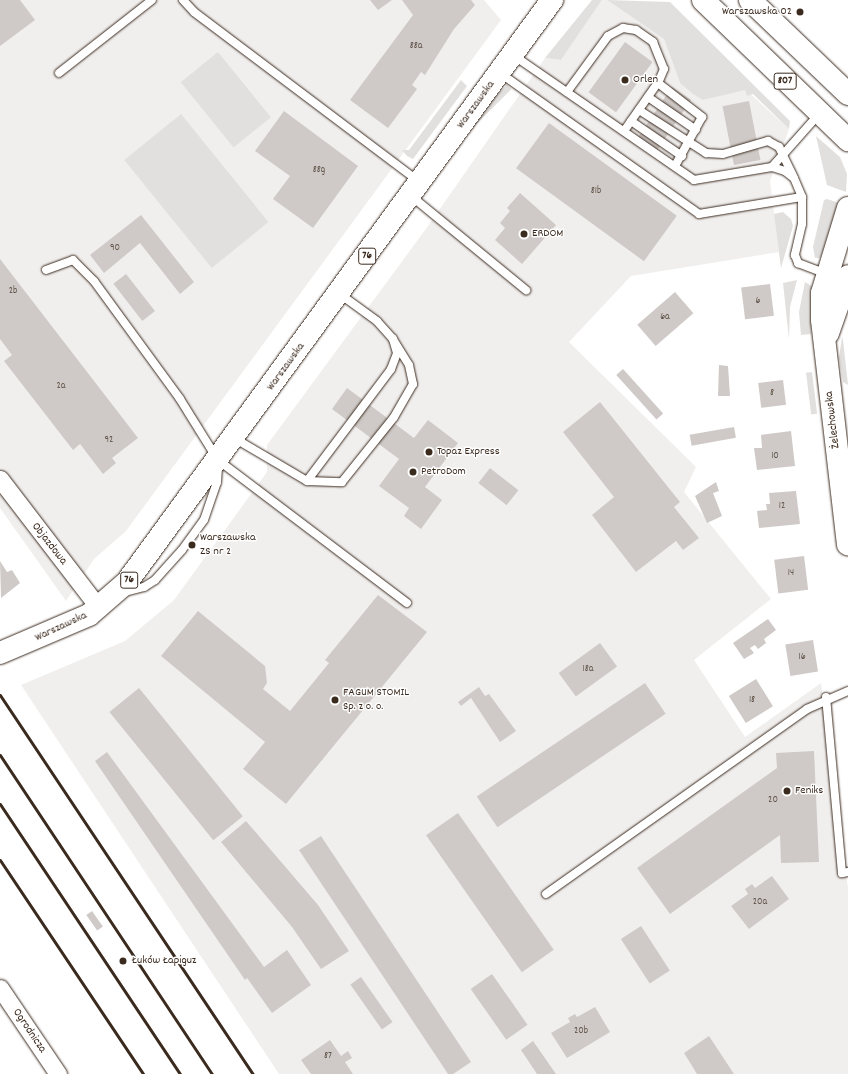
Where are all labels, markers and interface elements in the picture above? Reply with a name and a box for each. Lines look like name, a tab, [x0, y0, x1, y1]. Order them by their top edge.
place label: Warszawska 02	[722, 5, 792, 19]
marker: Warszawska 02	[795, 7, 805, 17]
house number: 88a	[410, 41, 422, 53]
road number: 807	[773, 72, 797, 90]
place label: Orlen	[633, 73, 658, 87]
marker: Orlen	[620, 75, 630, 85]
street label: Warszawska	[454, 78, 498, 132]
house number: 88g	[313, 165, 325, 177]
house number: 81b	[591, 186, 601, 198]
place label: ERDOM	[532, 227, 563, 241]
marker: ERDOM	[519, 229, 529, 239]
house number: 90	[110, 243, 120, 255]
road number: 76	[358, 247, 376, 265]
house number: 2b	[9, 286, 17, 298]
house number: 6	[756, 296, 760, 308]
house number: 6a	[660, 312, 670, 324]
street label: Warszawska	[264, 340, 308, 394]
house number: 2a	[56, 381, 66, 393]
house number: 8	[770, 388, 774, 400]
street label: Żelechowska	[822, 390, 844, 450]
house number: 92	[105, 435, 113, 447]
place label: Topaz Express	[437, 445, 500, 459]
marker: Topaz Express	[424, 447, 434, 457]
house number: 10	[771, 451, 779, 463]
place label: PetroDom	[421, 465, 466, 479]
marker: PetroDom	[408, 467, 418, 477]
house number: 12	[779, 501, 785, 513]
street label: Objazdowa	[28, 520, 70, 568]
place label: Warszawska ZS nr 2	[200, 531, 256, 559]
marker: Warszawska ZS nr 2	[187, 540, 197, 550]
house number: 14	[788, 568, 794, 580]
road number: 76	[120, 571, 138, 589]
street label: Warszawska	[33, 609, 89, 645]
house number: 16	[798, 652, 806, 664]
house number: 18a	[583, 664, 593, 676]
place label: FAGUM STOMIL Sp. z o. o.	[343, 686, 409, 714]
marker: FAGUM STOMIL Sp. z o. o.	[330, 695, 340, 705]
house number: 18	[749, 695, 755, 707]
place label: Feniks	[795, 784, 823, 798]
marker: Feniks	[782, 786, 792, 796]
house number: 20	[768, 795, 778, 807]
house number: 20a	[753, 897, 767, 909]
place label: Łuków Łapiguz	[132, 954, 196, 968]
marker: Łuków Łapiguz	[117, 955, 129, 967]
street label: Ogrodnicza	[9, 1006, 49, 1056]
house number: 20b	[574, 1026, 588, 1038]
house number: 87	[324, 1051, 332, 1063]

